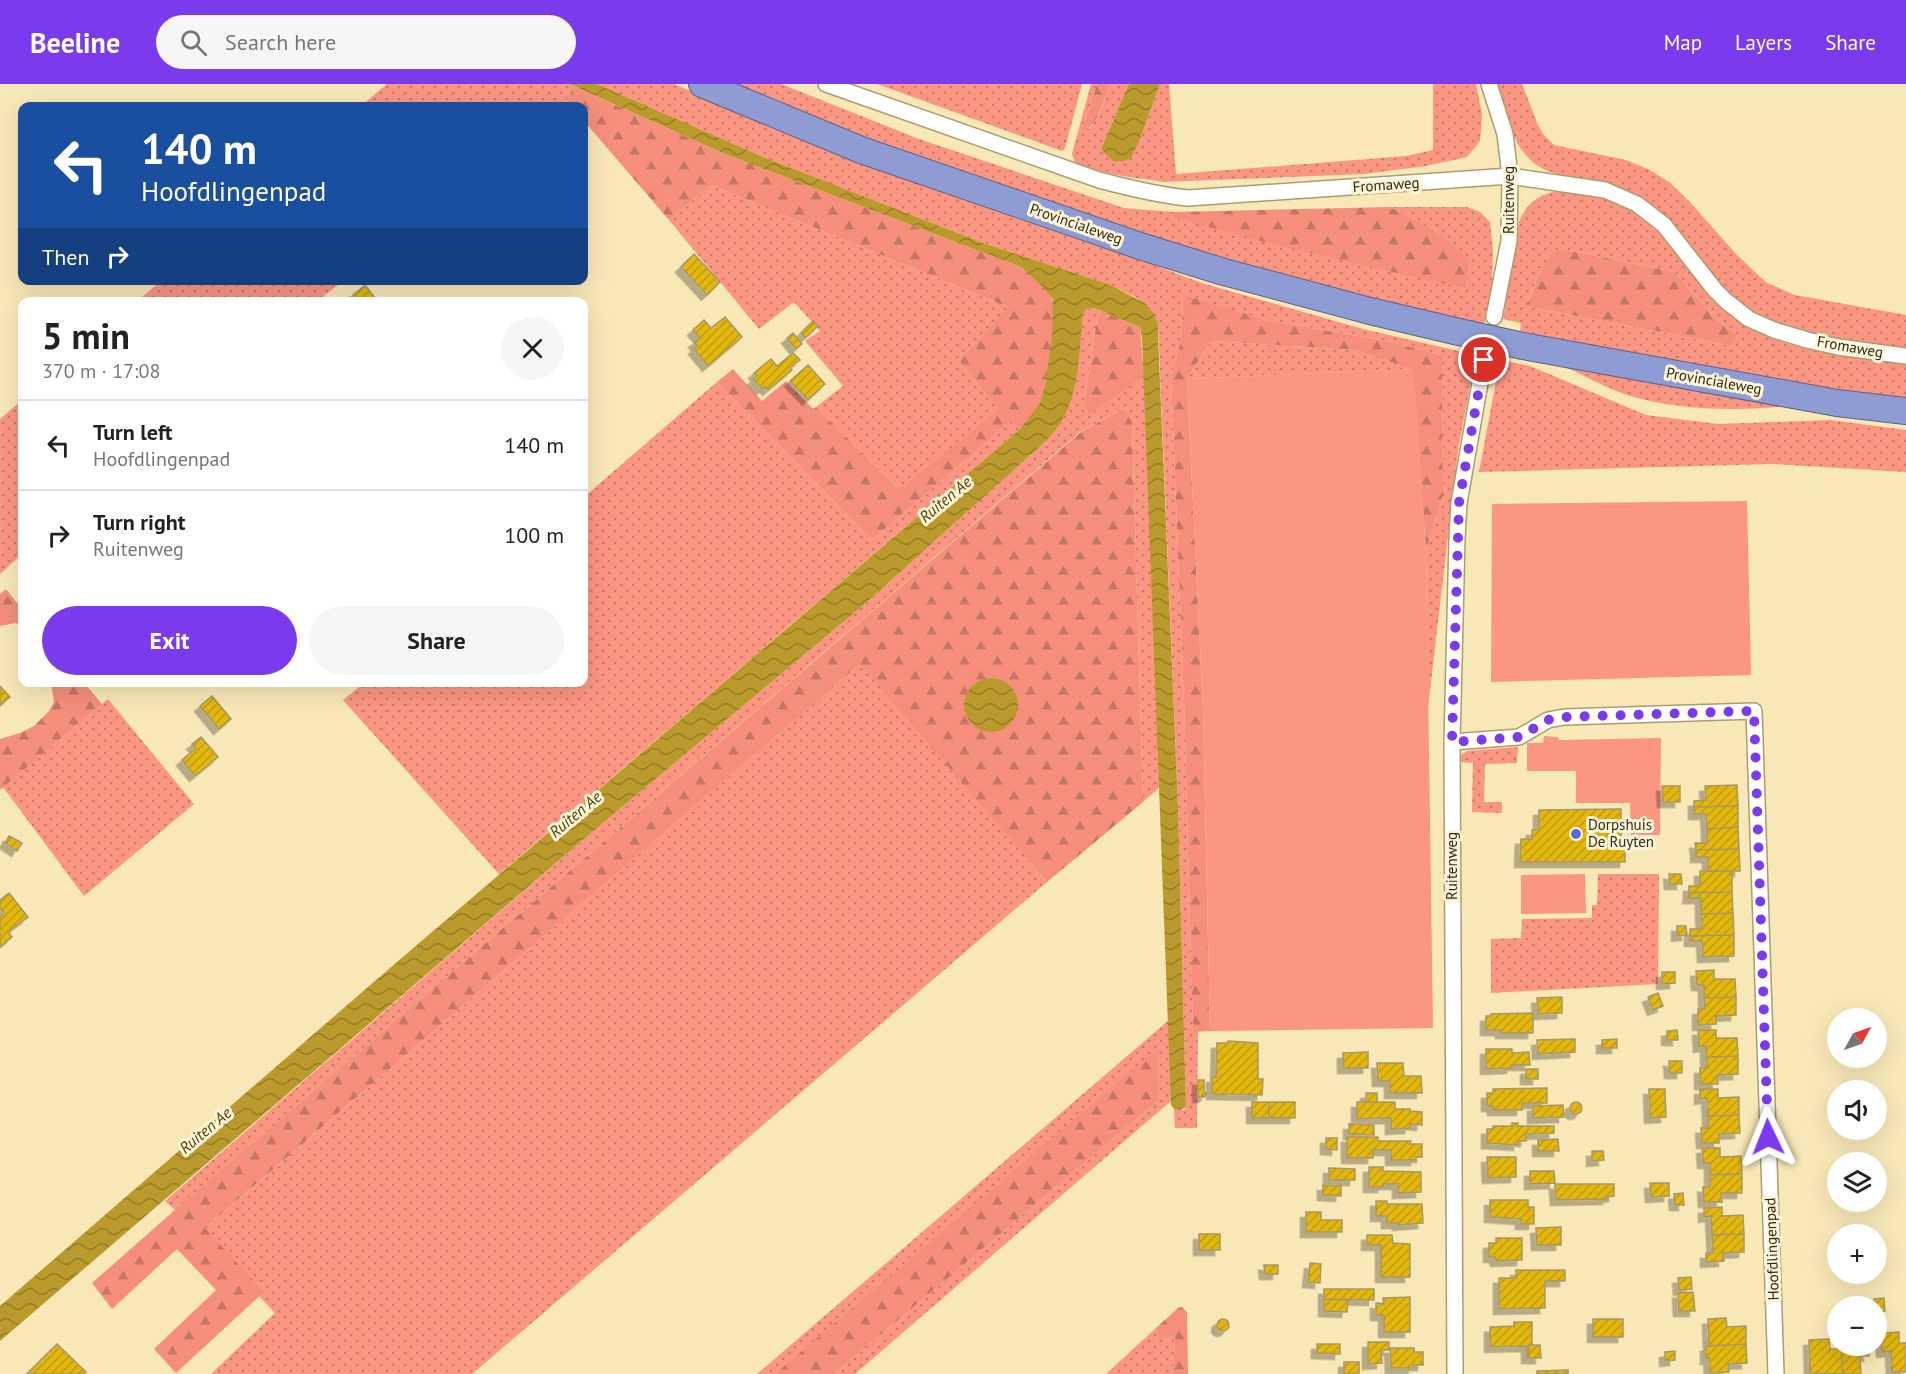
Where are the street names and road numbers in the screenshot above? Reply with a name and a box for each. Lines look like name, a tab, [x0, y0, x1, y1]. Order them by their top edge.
street label: Ruitenweg	[1499, 166, 1518, 234]
street label: Fromaweg	[1352, 173, 1420, 196]
street label: Provincialeweg	[1027, 199, 1125, 248]
street label: Fromaweg	[1815, 331, 1885, 362]
street label: Provincialeweg	[1665, 363, 1763, 398]
street label: Ruitenweg	[1442, 832, 1461, 900]
street label: Hoofdlingenpad	[1760, 1197, 1783, 1301]

